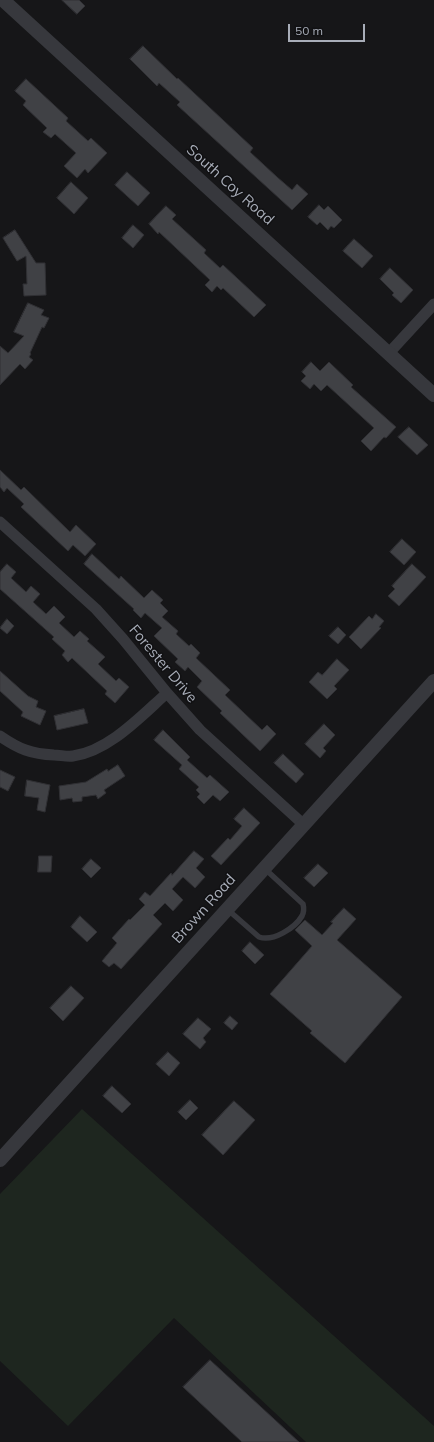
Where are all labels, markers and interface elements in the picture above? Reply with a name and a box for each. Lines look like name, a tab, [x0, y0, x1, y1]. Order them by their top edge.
scale bar	[290, 16, 367, 42]
text: 50 m	[295, 23, 323, 38]
street label: South Coy Road	[183, 141, 277, 229]
street label: Forester Drive	[125, 621, 201, 707]
street label: Brown Road	[168, 871, 240, 947]

